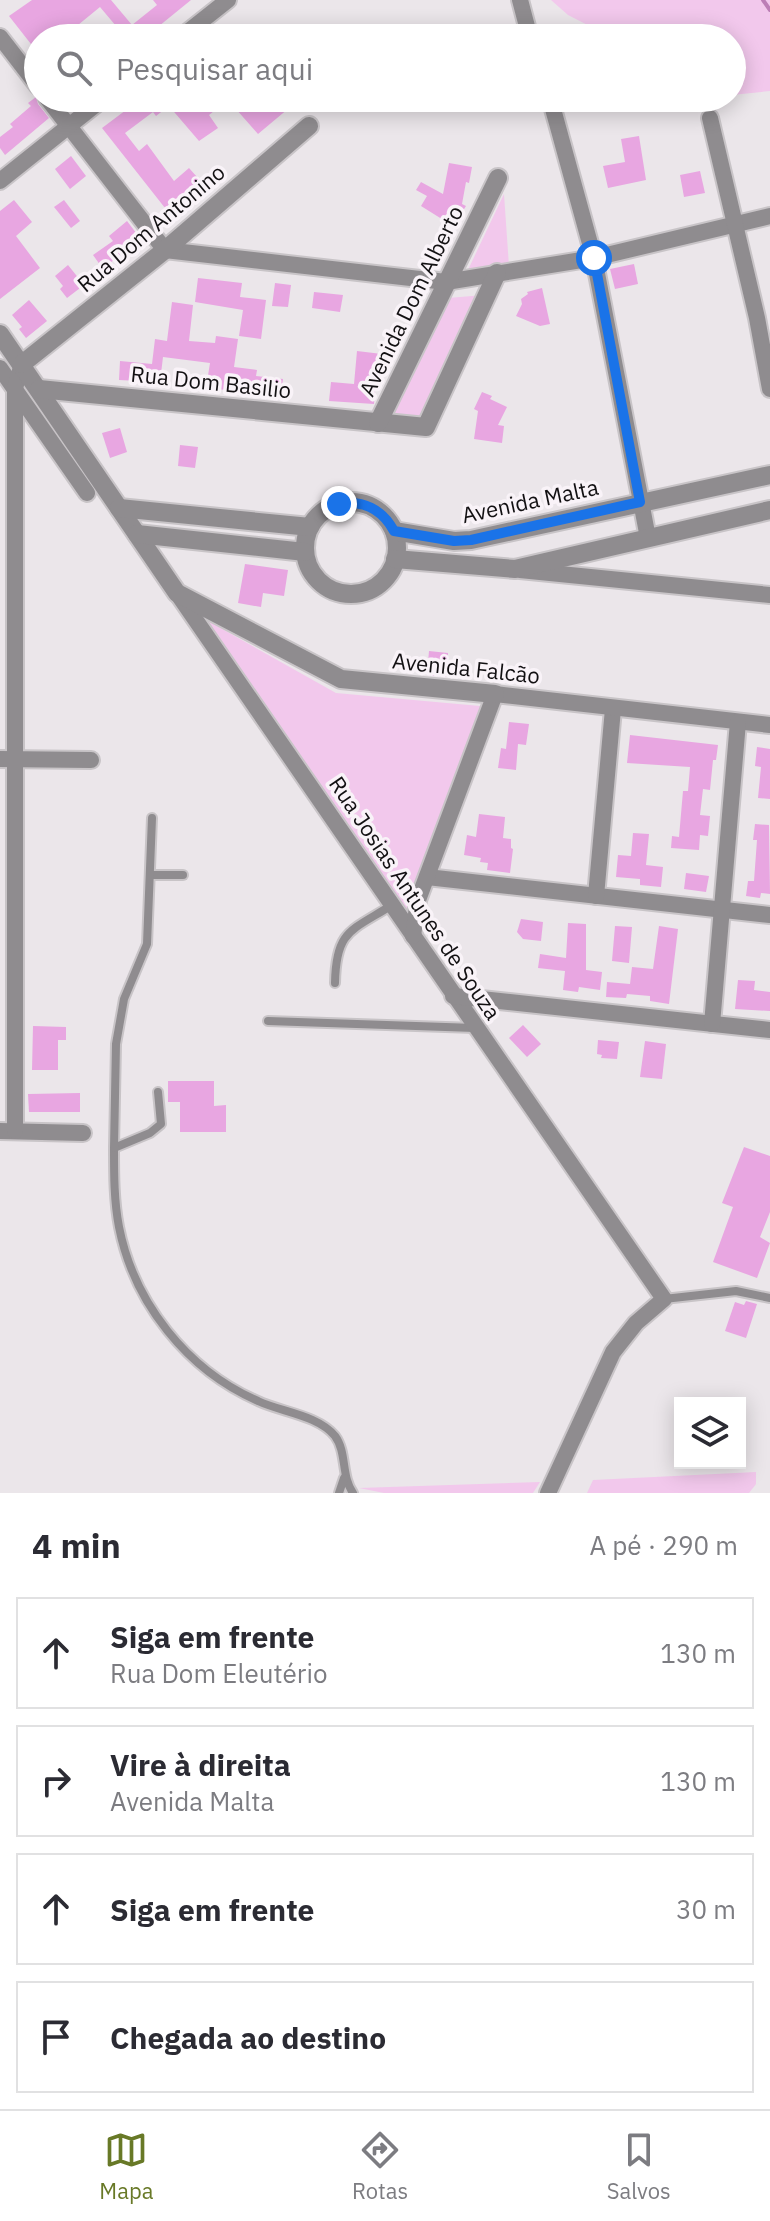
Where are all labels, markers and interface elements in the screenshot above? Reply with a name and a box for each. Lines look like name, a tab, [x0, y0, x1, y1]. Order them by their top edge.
search box	[24, 24, 746, 112]
icon: search	[52, 46, 96, 90]
text: Pesquisar aqui	[116, 49, 313, 88]
street label: Rua Dom Antonino	[71, 157, 231, 298]
street label: Avenida Dom Alberto	[352, 201, 469, 401]
route start	[576, 240, 612, 276]
street label: Rua Dom Basilio	[129, 359, 293, 404]
street label: Avenida Malta	[459, 472, 601, 529]
route end	[321, 486, 357, 522]
street label: Avenida Falcão	[391, 645, 541, 690]
street label: Rua Josias Antunes de Souza	[323, 770, 508, 1025]
map controls	[674, 1397, 746, 1469]
button: layers	[674, 1397, 746, 1469]
text: 4 min	[32, 1523, 121, 1567]
text: A pé · 290 m	[589, 1528, 738, 1562]
text: Siga em frente	[110, 1617, 314, 1656]
icon: ahead	[34, 1631, 78, 1675]
text: 130 m	[660, 1636, 736, 1670]
text: Rua Dom Eleutério	[110, 1656, 327, 1690]
text: Vire à direita	[110, 1745, 291, 1784]
icon: right	[34, 1759, 78, 1803]
text: 130 m	[660, 1764, 736, 1798]
text: Avenida Malta	[110, 1784, 274, 1818]
icon: ahead	[34, 1887, 78, 1931]
text: Siga em frente	[110, 1890, 314, 1929]
text: 30 m	[676, 1892, 736, 1926]
icon: arrive	[34, 2015, 78, 2059]
text: Chegada ao destino	[110, 2018, 386, 2057]
tab: Mapa	[99, 2128, 153, 2205]
tab: Rotas	[352, 2128, 408, 2205]
tab: Salvos	[607, 2128, 671, 2205]

